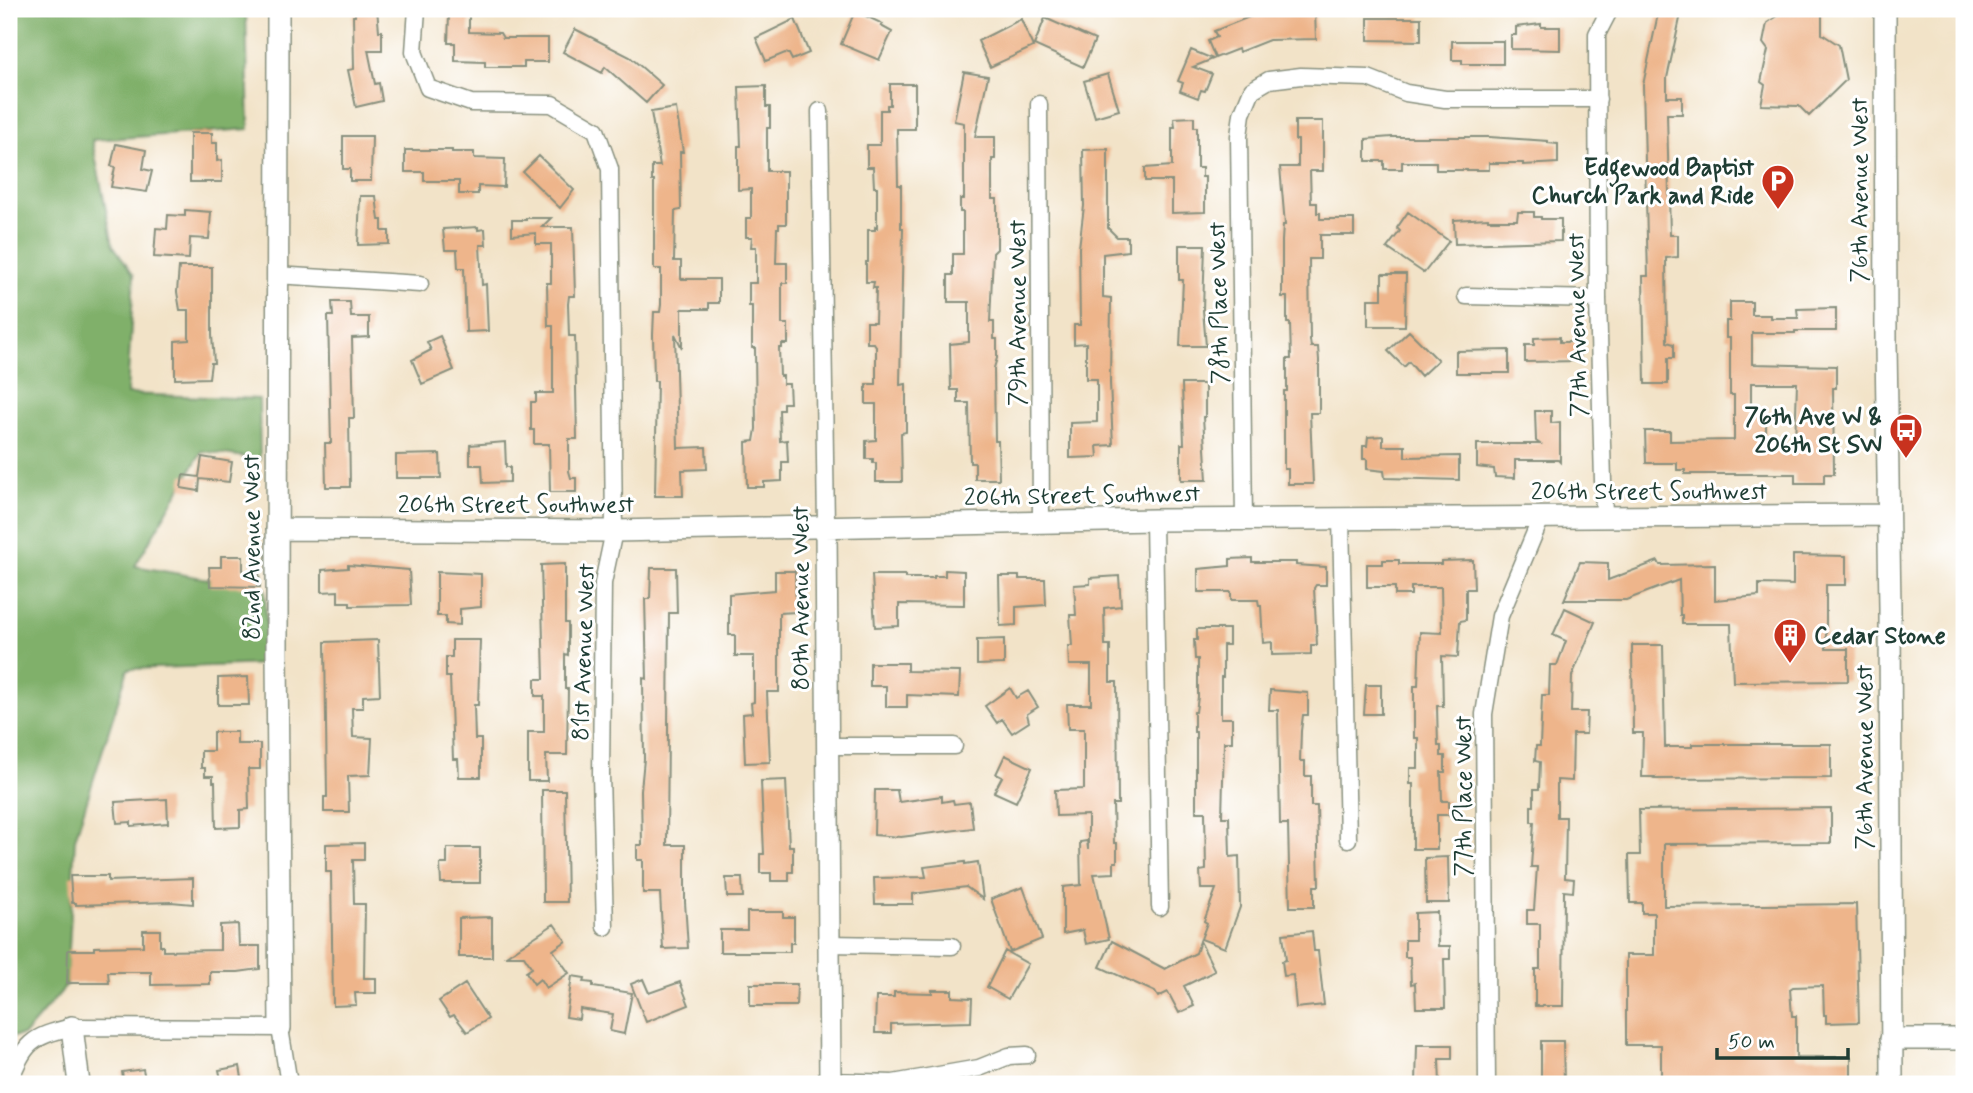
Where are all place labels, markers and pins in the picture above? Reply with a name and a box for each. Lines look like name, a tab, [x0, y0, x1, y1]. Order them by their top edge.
place label: Edgewood Baptist Church Park and Ride	[1531, 153, 1754, 212]
parking icon: Edgewood Baptist Church Park and Ride	[1759, 162, 1797, 211]
place label: 76th Ave W & 206th St SW	[1744, 402, 1882, 461]
bus stop icon: 76th Ave W & 206th St SW	[1887, 411, 1925, 460]
building icon: Cedar Stone	[1771, 616, 1809, 665]
place label: Cedar Stone	[1814, 621, 1946, 652]

